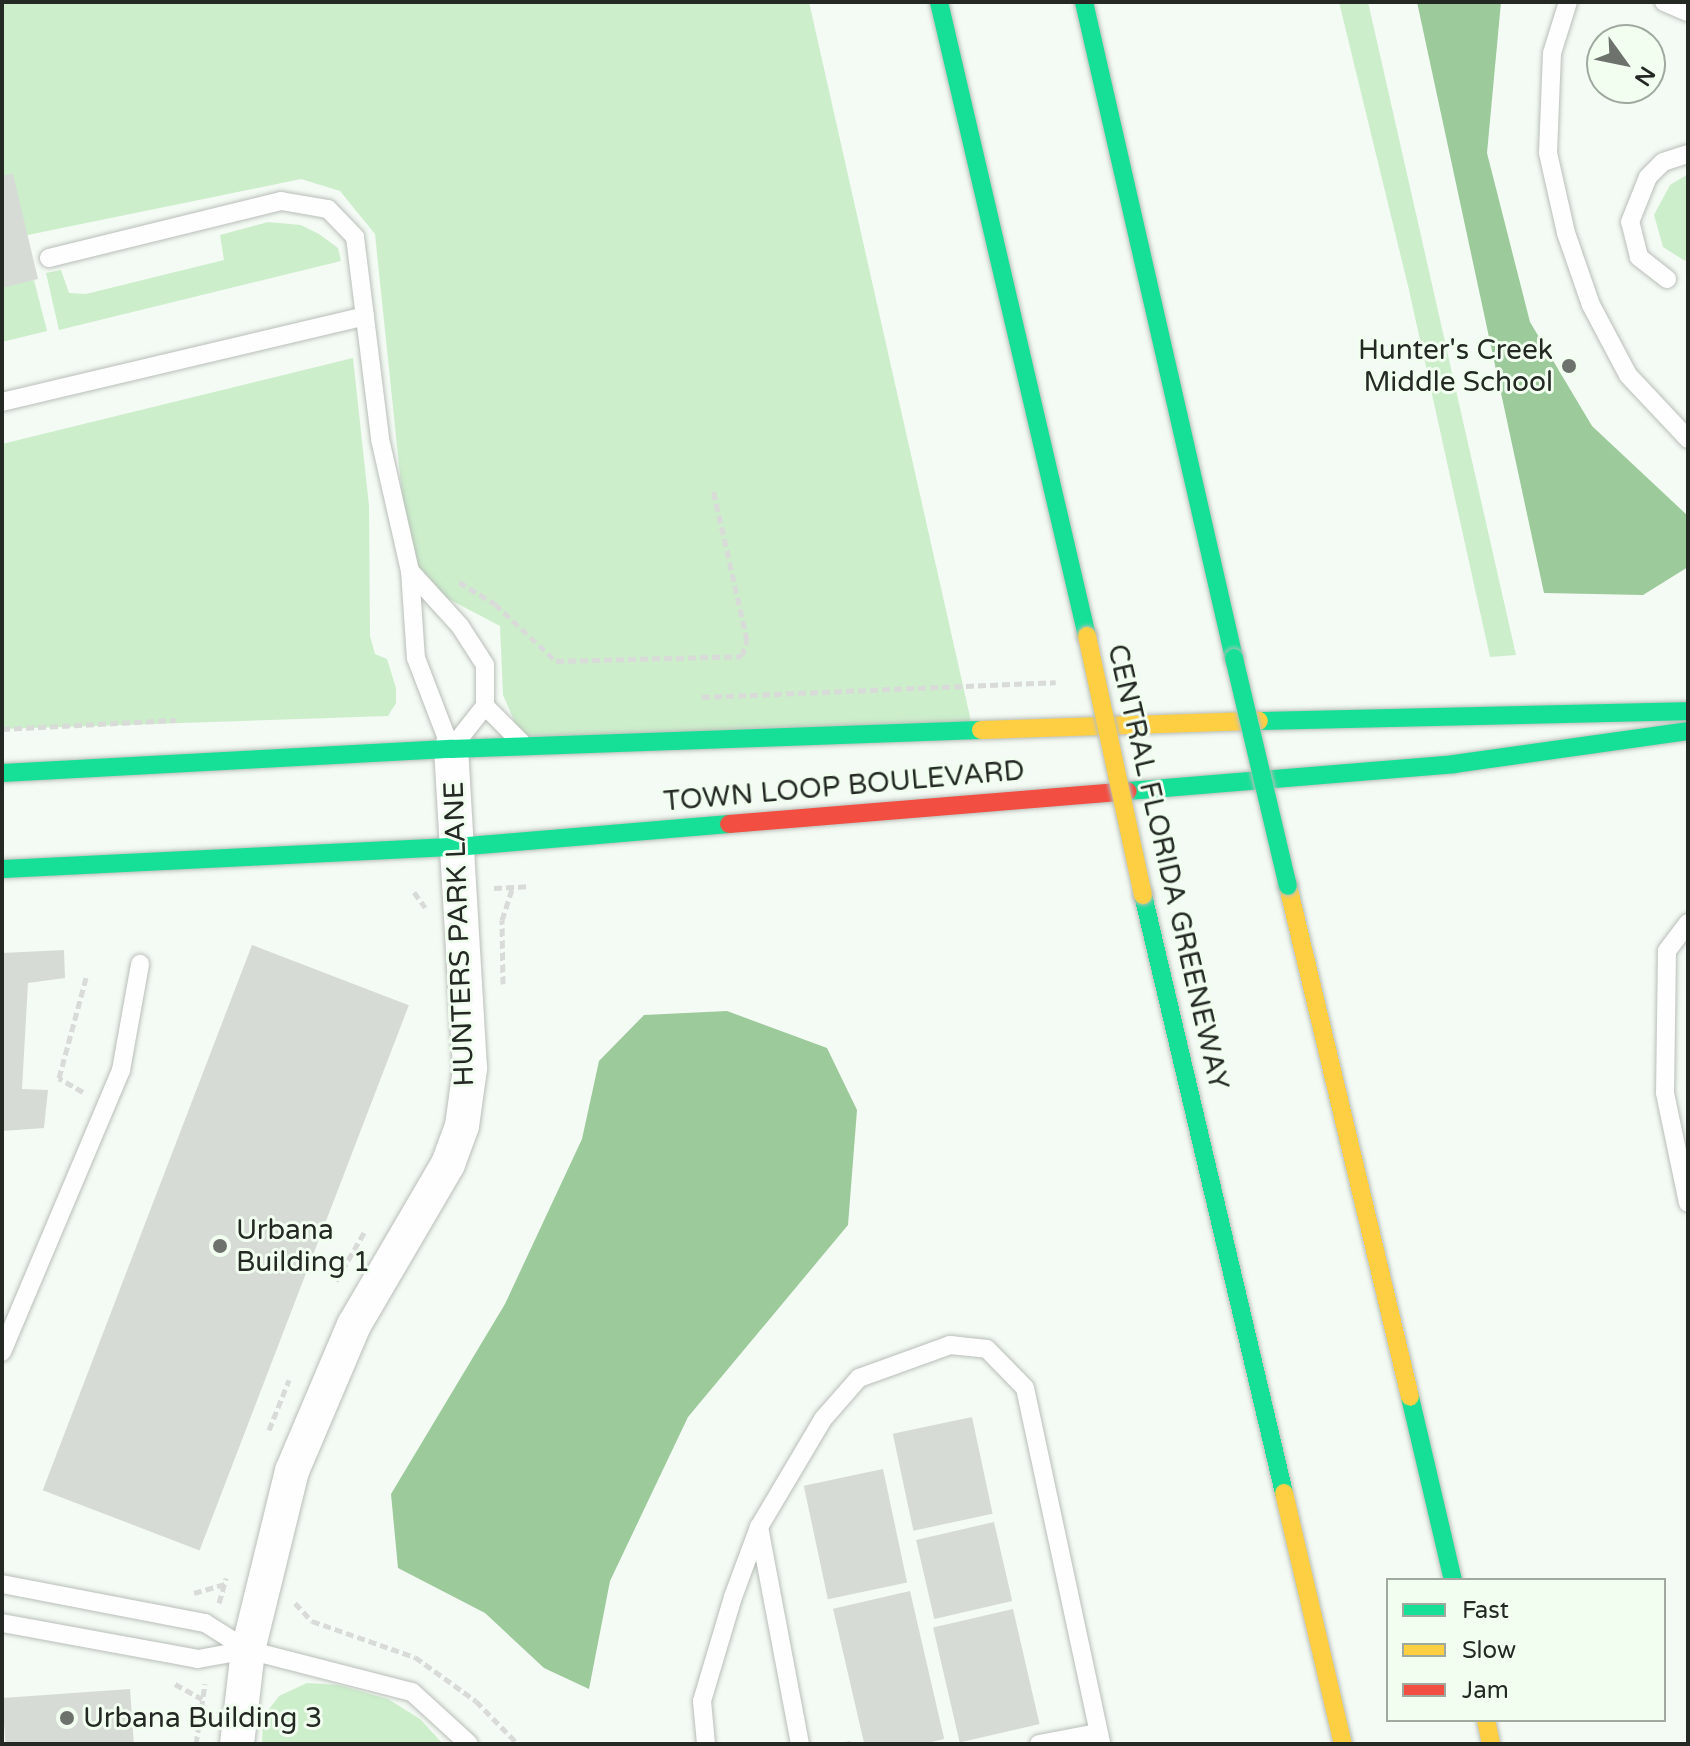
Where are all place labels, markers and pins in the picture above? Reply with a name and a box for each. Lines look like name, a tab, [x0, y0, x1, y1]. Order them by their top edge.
place label: Hunter's Creek Middle School	[1358, 333, 1553, 399]
marker: Hunter's Creek Middle School	[1560, 357, 1578, 375]
place label: Urbana Building 1	[236, 1213, 370, 1279]
marker: Urbana Building 1	[211, 1237, 229, 1255]
place label: Urbana Building 3	[83, 1701, 322, 1735]
marker: Urbana Building 3	[58, 1709, 76, 1727]

